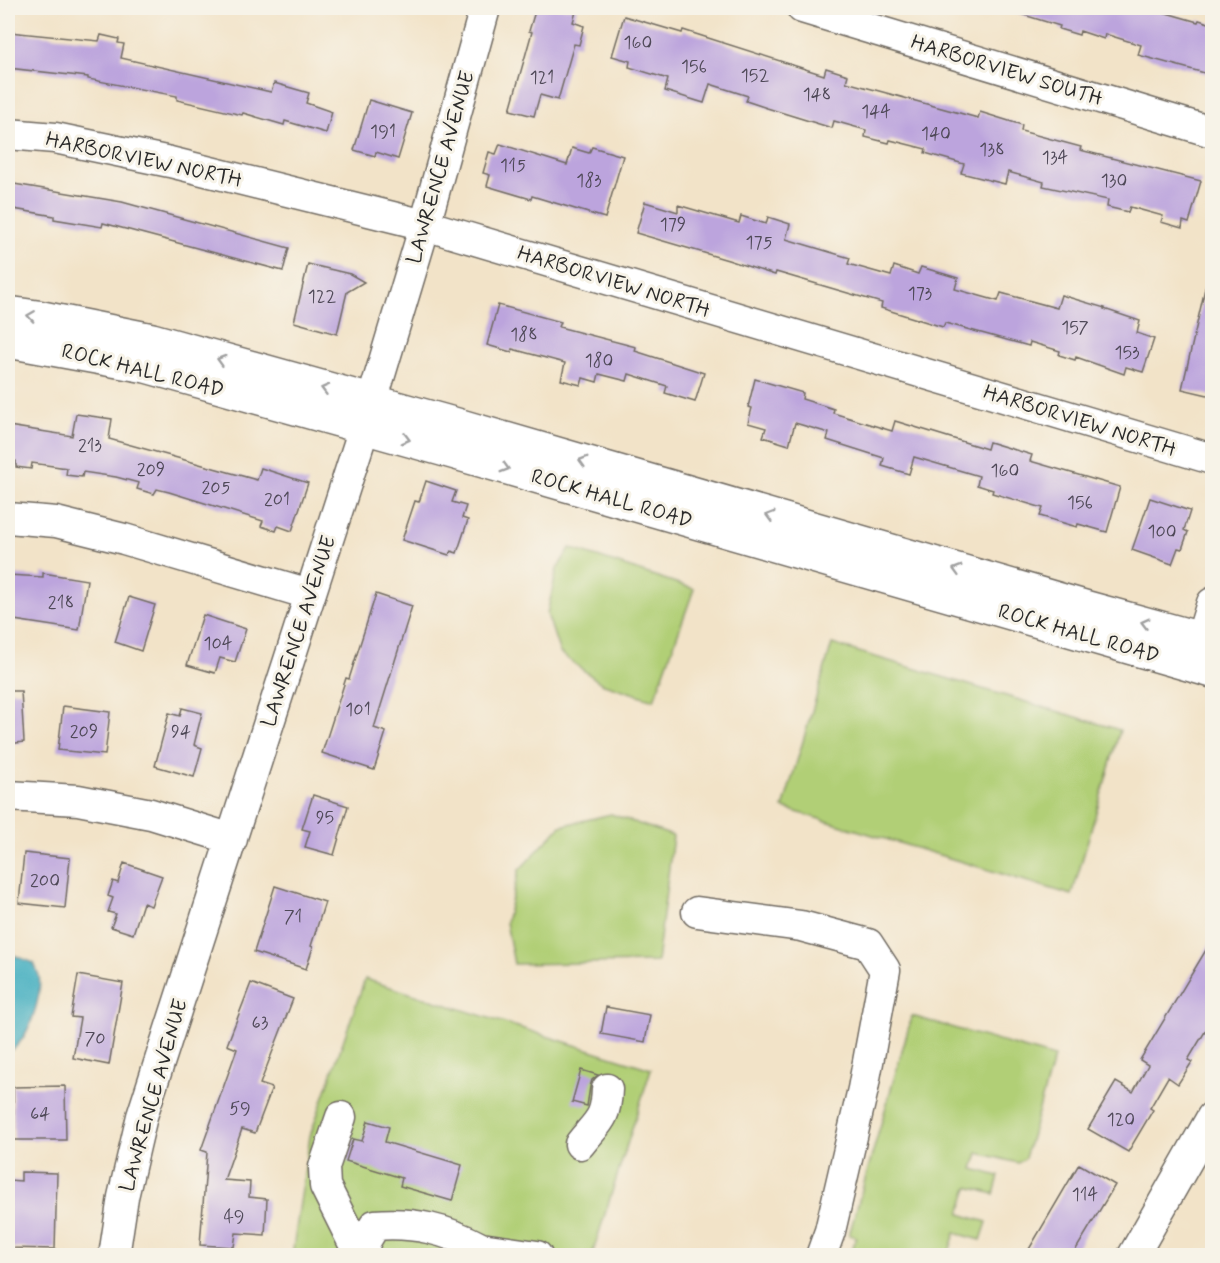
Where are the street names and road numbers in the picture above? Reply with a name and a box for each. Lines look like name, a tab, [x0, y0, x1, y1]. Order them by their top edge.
street label: HARBORVIEW SOUTH	[907, 28, 1106, 114]
street label: LAWRENCE AVENUE	[400, 68, 482, 267]
street label: HARBORVIEW NORTH	[43, 125, 245, 194]
street label: HARBORVIEW NORTH	[514, 239, 714, 325]
street label: ROCK HALL ROAD	[59, 337, 227, 405]
street label: HARBORVIEW NORTH	[980, 378, 1180, 464]
street label: ROCK HALL ROAD	[528, 463, 696, 535]
street label: LAWRENCE AVENUE	[255, 532, 343, 730]
street label: ROCK HALL ROAD	[995, 598, 1163, 670]
street label: LAWRENCE AVENUE	[113, 996, 195, 1195]

